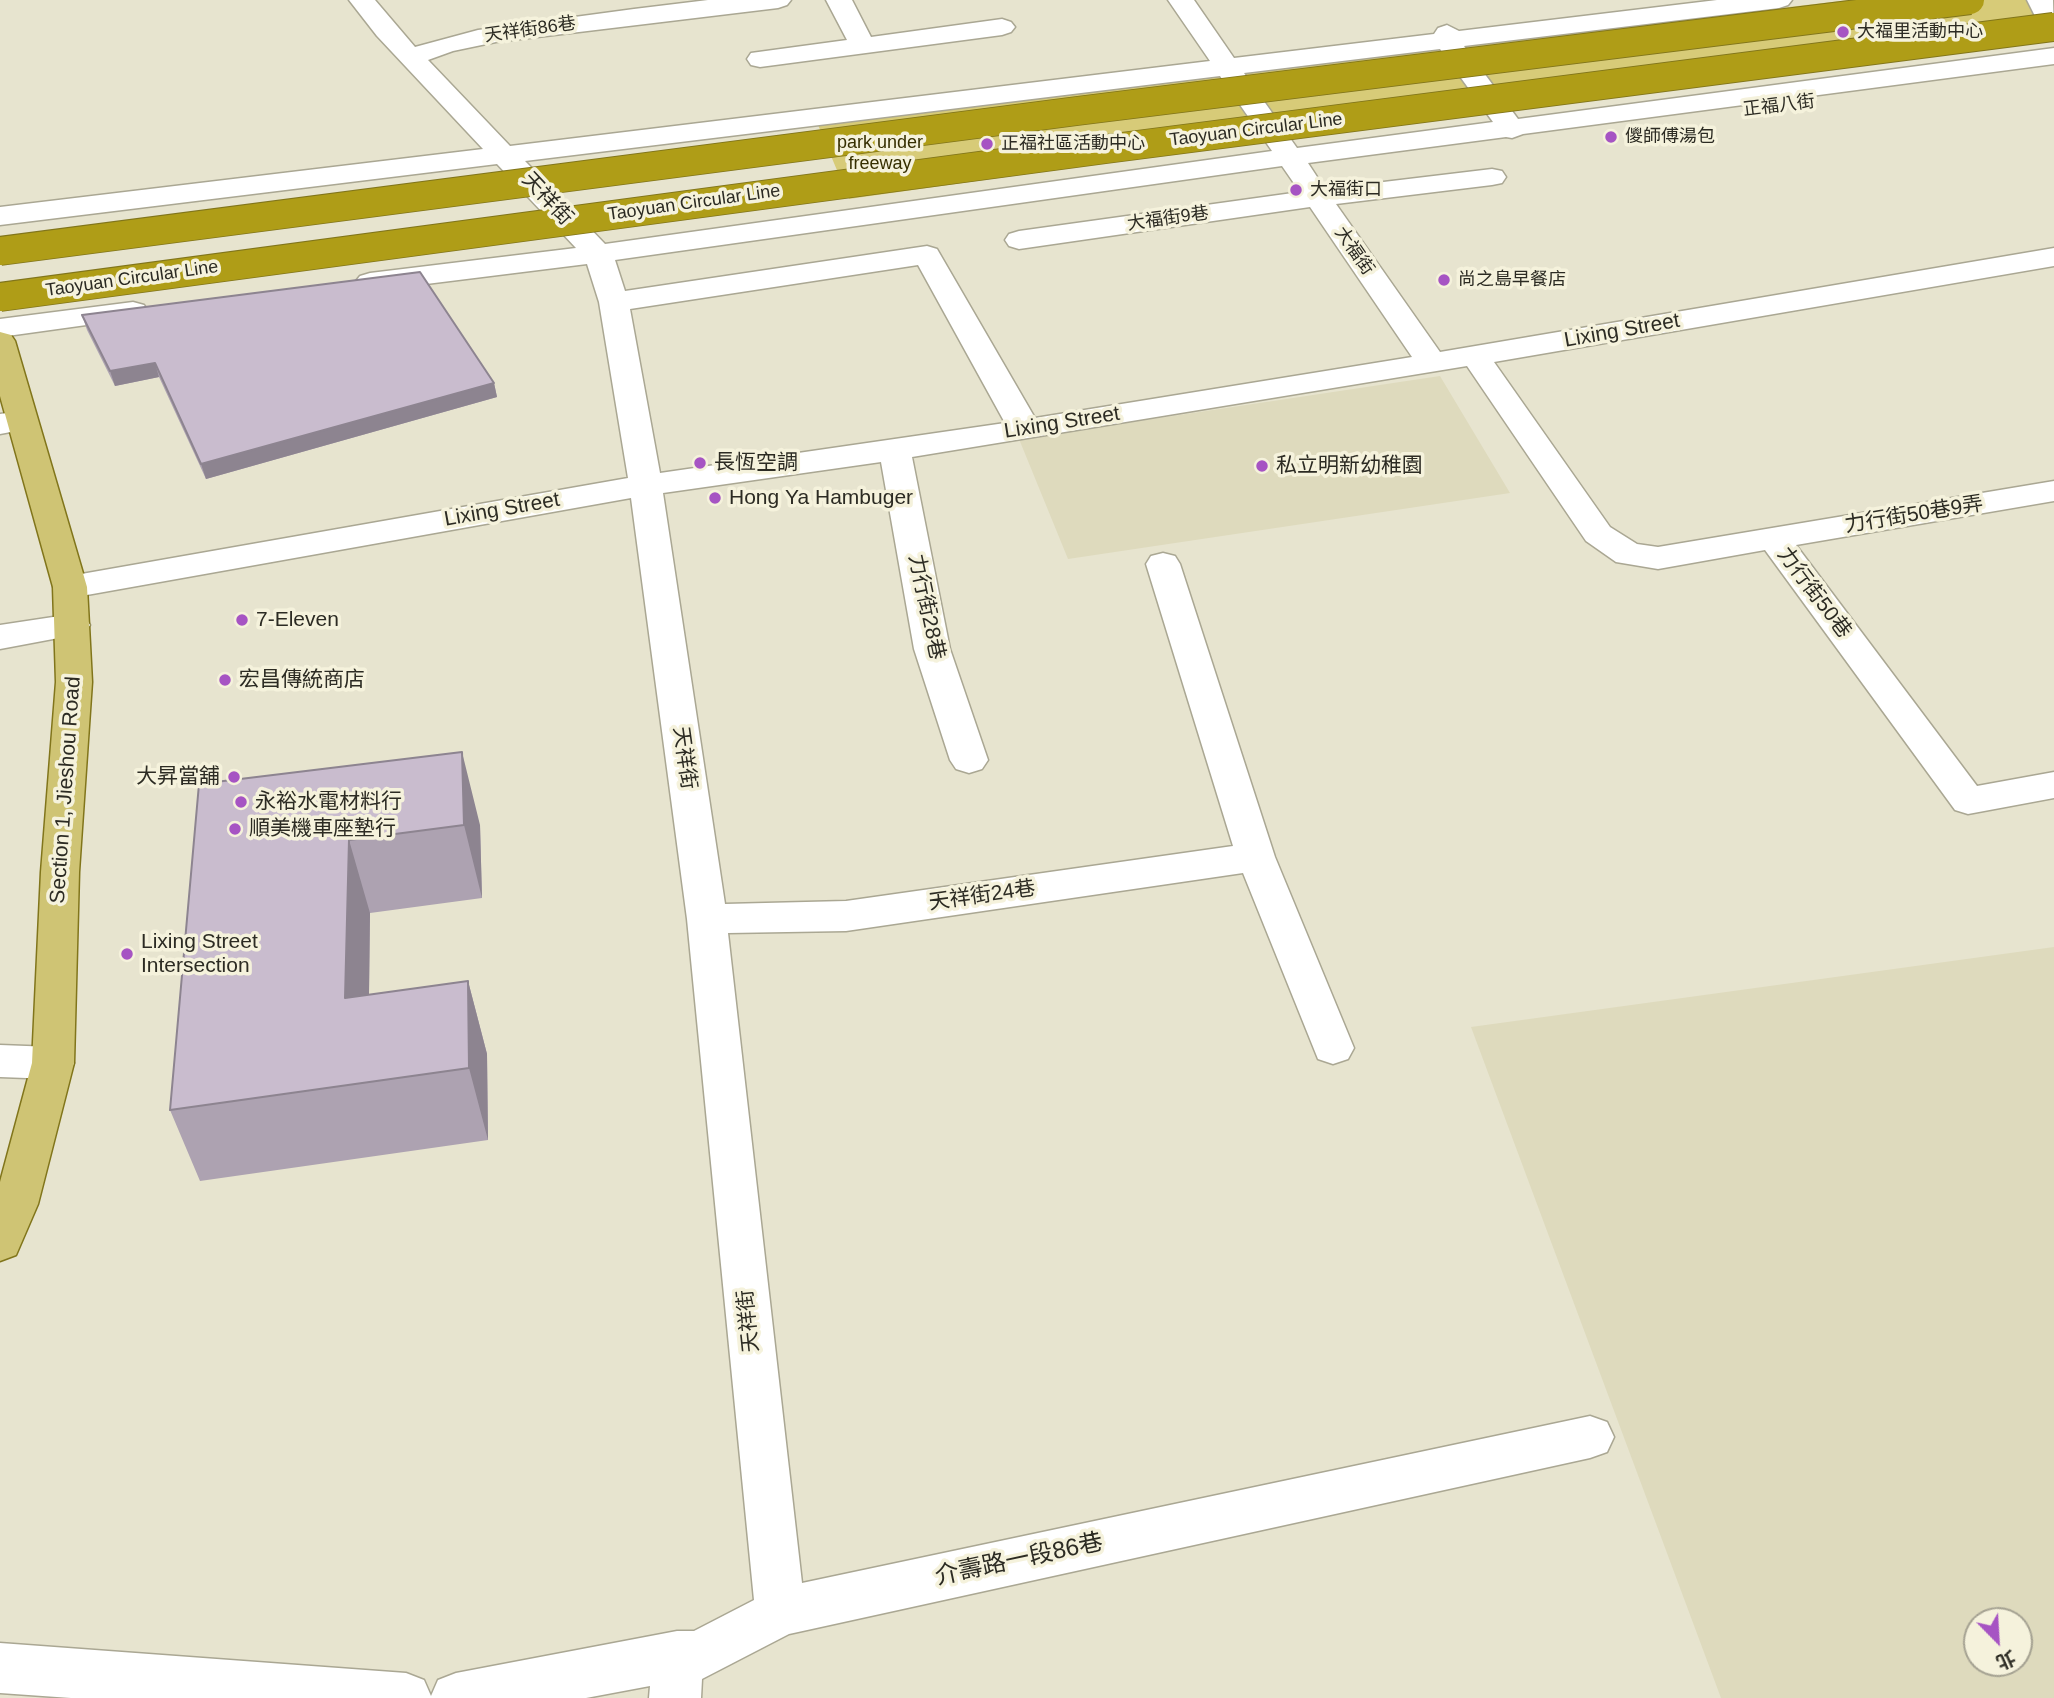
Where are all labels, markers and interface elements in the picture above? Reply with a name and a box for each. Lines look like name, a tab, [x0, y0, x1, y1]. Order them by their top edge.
street label: 天祥街86巷	[483, 13, 577, 47]
place label: 大福里活動中心	[1857, 21, 1983, 43]
marker: 大福里活動中心	[1835, 24, 1851, 40]
street label: 正福八街	[1742, 91, 1816, 121]
street label: Taoyuan Circular Line	[1168, 109, 1344, 151]
place label: 儍師傅湯包	[1625, 126, 1715, 148]
marker: 儍師傅湯包	[1603, 129, 1619, 145]
park label: park under freeway	[837, 132, 923, 174]
place label: 正福社區活動中心	[1001, 133, 1145, 155]
marker: 正福社區活動中心	[979, 136, 995, 152]
street label: 天祥街	[516, 167, 578, 231]
place label: 大福街口	[1310, 179, 1382, 201]
street label: Taoyuan Circular Line	[606, 180, 782, 226]
marker: 大福街口	[1288, 182, 1304, 198]
street label: 大福街9巷	[1126, 203, 1210, 235]
street label: 大福街	[1330, 223, 1378, 279]
street label: Taoyuan Circular Line	[44, 256, 220, 302]
place label: 尚之島早餐店	[1458, 269, 1566, 291]
marker: 尚之島早餐店	[1436, 272, 1452, 288]
street label: Lixing Street	[1562, 308, 1682, 354]
street label: Lixing Street	[1002, 401, 1122, 445]
place label: 長恆空調	[714, 450, 798, 476]
place label: 私立明新幼稚園	[1276, 453, 1423, 479]
marker: 長恆空調	[692, 455, 708, 471]
marker: 私立明新幼稚園	[1254, 458, 1270, 474]
place label: Hong Ya Hambuger	[729, 485, 913, 511]
street label: Lixing Street	[442, 487, 562, 533]
marker: Hong Ya Hambuger	[707, 490, 723, 506]
street label: 力行街50巷9弄	[1843, 492, 1985, 538]
street label: 力行街50巷	[1772, 543, 1856, 643]
street label: 力行街28巷	[903, 552, 949, 662]
place label: 7-Eleven	[256, 607, 339, 633]
marker: 7-Eleven	[234, 612, 250, 628]
place label: 宏昌傳統商店	[239, 667, 365, 693]
marker: 宏昌傳統商店	[217, 672, 233, 688]
street label: Section 1, Jieshou Road	[45, 676, 87, 904]
street label: 天祥街	[667, 725, 701, 791]
place label: 大昇當舖	[136, 764, 220, 790]
marker: 大昇當舖	[226, 769, 242, 785]
place label: 永裕水電材料行	[255, 789, 402, 815]
marker: 永裕水電材料行	[233, 794, 249, 810]
place label: 順美機車座墊行	[249, 816, 396, 842]
marker: 順美機車座墊行	[227, 821, 243, 837]
street label: 天祥街24巷	[927, 876, 1037, 916]
place label: Lixing Street Intersection	[141, 929, 258, 979]
marker: Lixing Street Intersection	[119, 946, 135, 962]
street label: 天祥街	[733, 1288, 765, 1354]
street label: 介壽路一段86巷	[933, 1528, 1105, 1592]
north arrow	[1963, 1607, 2033, 1677]
text: 北	[1993, 1646, 2019, 1673]

